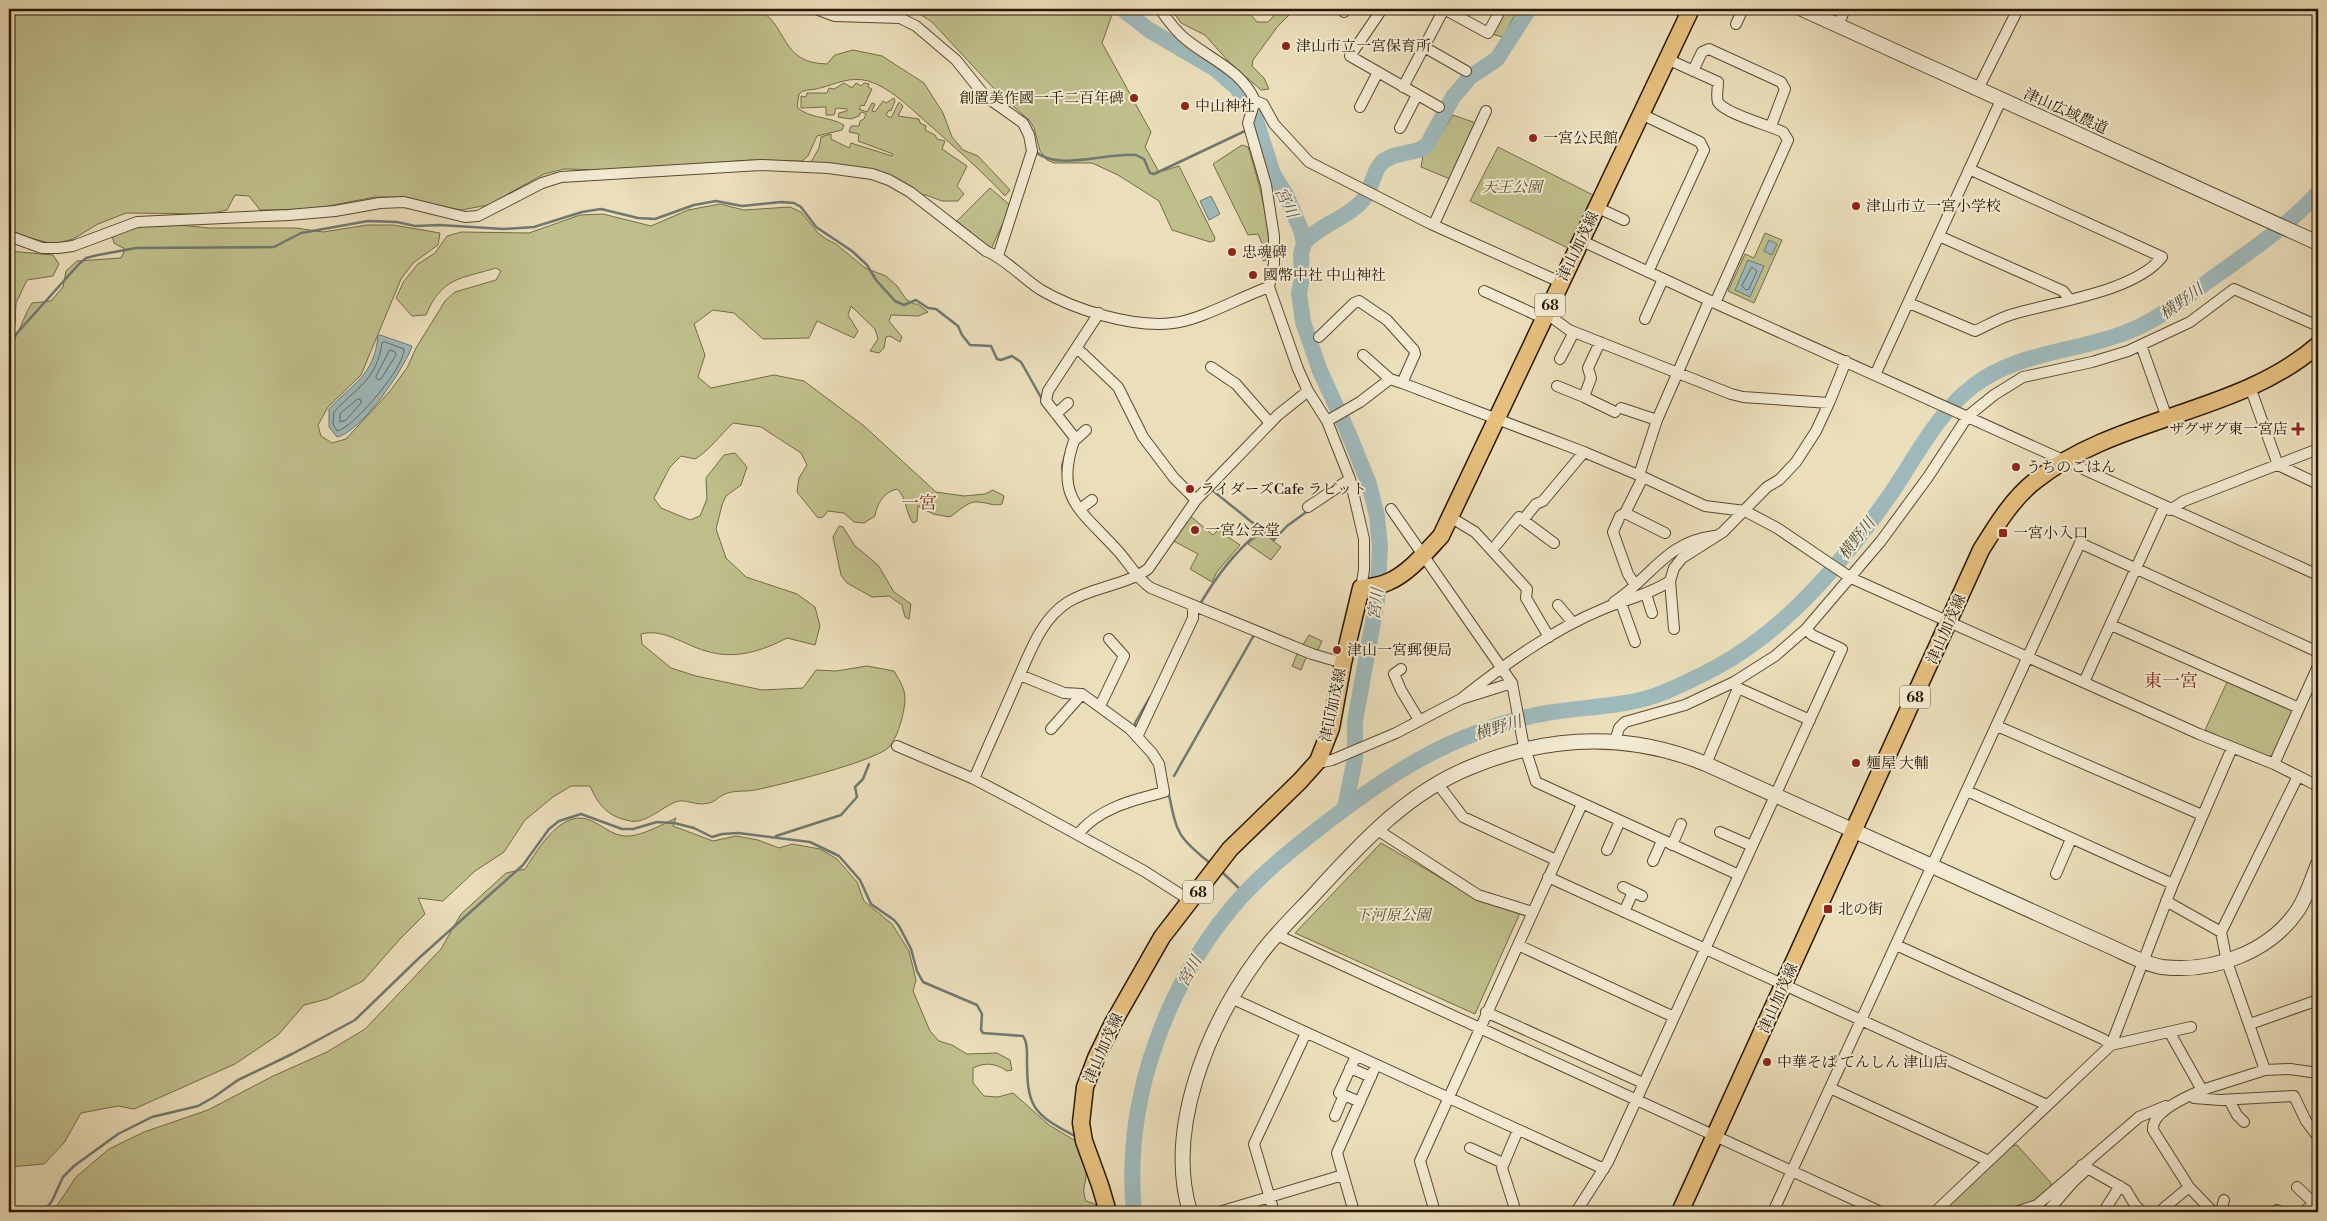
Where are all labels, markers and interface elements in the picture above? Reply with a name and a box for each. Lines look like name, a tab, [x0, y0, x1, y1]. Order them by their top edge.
place label: 津山市立一宮保育所	[1296, 37, 1431, 56]
marker: 津山市立一宮保育所	[1280, 40, 1292, 52]
street label: 津山広域農道	[2021, 84, 2111, 138]
place label: 創置美作國一千二百年碑	[959, 89, 1124, 108]
marker: 創置美作國一千二百年碑	[1128, 92, 1140, 104]
place label: 中山神社	[1195, 97, 1255, 116]
marker: 中山神社	[1179, 100, 1191, 112]
place label: 一宮公民館	[1543, 129, 1618, 148]
marker: 一宮公民館	[1527, 132, 1539, 144]
park label: 天王公園	[1482, 178, 1545, 197]
water label: 宮川	[1270, 184, 1303, 223]
place label: 津山市立一宮小学校	[1866, 197, 2001, 216]
marker: 津山市立一宮小学校	[1850, 200, 1862, 212]
street label: 津山加茂線	[1553, 208, 1603, 284]
place label: 忠魂碑	[1242, 243, 1287, 262]
marker: 忠魂碑	[1226, 246, 1238, 258]
place label: 國幣中社 中山神社	[1263, 266, 1386, 285]
marker: 國幣中社 中山神社	[1247, 269, 1259, 281]
water label: 横野川	[2156, 279, 2209, 324]
road number: 68	[1535, 294, 1565, 316]
place label: ザグザグ東一宮店	[2169, 420, 2288, 439]
marker: ザグザグ東一宮店	[2292, 423, 2304, 435]
place label: うちのごはん	[2026, 458, 2116, 477]
marker: うちのごはん	[2010, 461, 2022, 473]
place label: ライダーズCafe ラビット	[1200, 480, 1367, 499]
marker: ライダーズCafe ラビット	[1184, 483, 1196, 495]
district label: 一宮	[901, 492, 937, 515]
water label: 横野川	[1834, 512, 1881, 564]
place label: 一宮公会堂	[1205, 521, 1280, 540]
marker: 一宮公会堂	[1189, 524, 1201, 536]
place label: 一宮小入口	[2013, 524, 2088, 543]
marker: 一宮小入口	[1997, 527, 2009, 539]
water label: 宮川	[1364, 585, 1388, 621]
street label: 津山加茂線	[1923, 591, 1970, 667]
place label: 津山一宮郵便局	[1347, 641, 1452, 660]
marker: 津山一宮郵便局	[1331, 644, 1343, 656]
street label: 津山加茂線	[1316, 666, 1351, 744]
district label: 東一宮	[2144, 670, 2198, 693]
road number: 68	[1900, 686, 1930, 709]
water label: 横野川	[1472, 711, 1526, 745]
place label: 麺屋 大輔	[1866, 754, 1929, 773]
marker: 麺屋 大輔	[1850, 757, 1862, 769]
road number: 68	[1183, 880, 1213, 904]
place label: 北の街	[1838, 900, 1883, 919]
marker: 北の街	[1822, 903, 1834, 915]
park label: 下河原公園	[1355, 906, 1433, 925]
water label: 宮川	[1173, 951, 1207, 990]
street label: 津山加茂線	[1755, 960, 1802, 1036]
street label: 津山加茂線	[1080, 1010, 1127, 1086]
place label: 中華そば てんしん 津山店	[1777, 1053, 1948, 1072]
marker: 中華そば てんしん 津山店	[1761, 1056, 1773, 1068]

